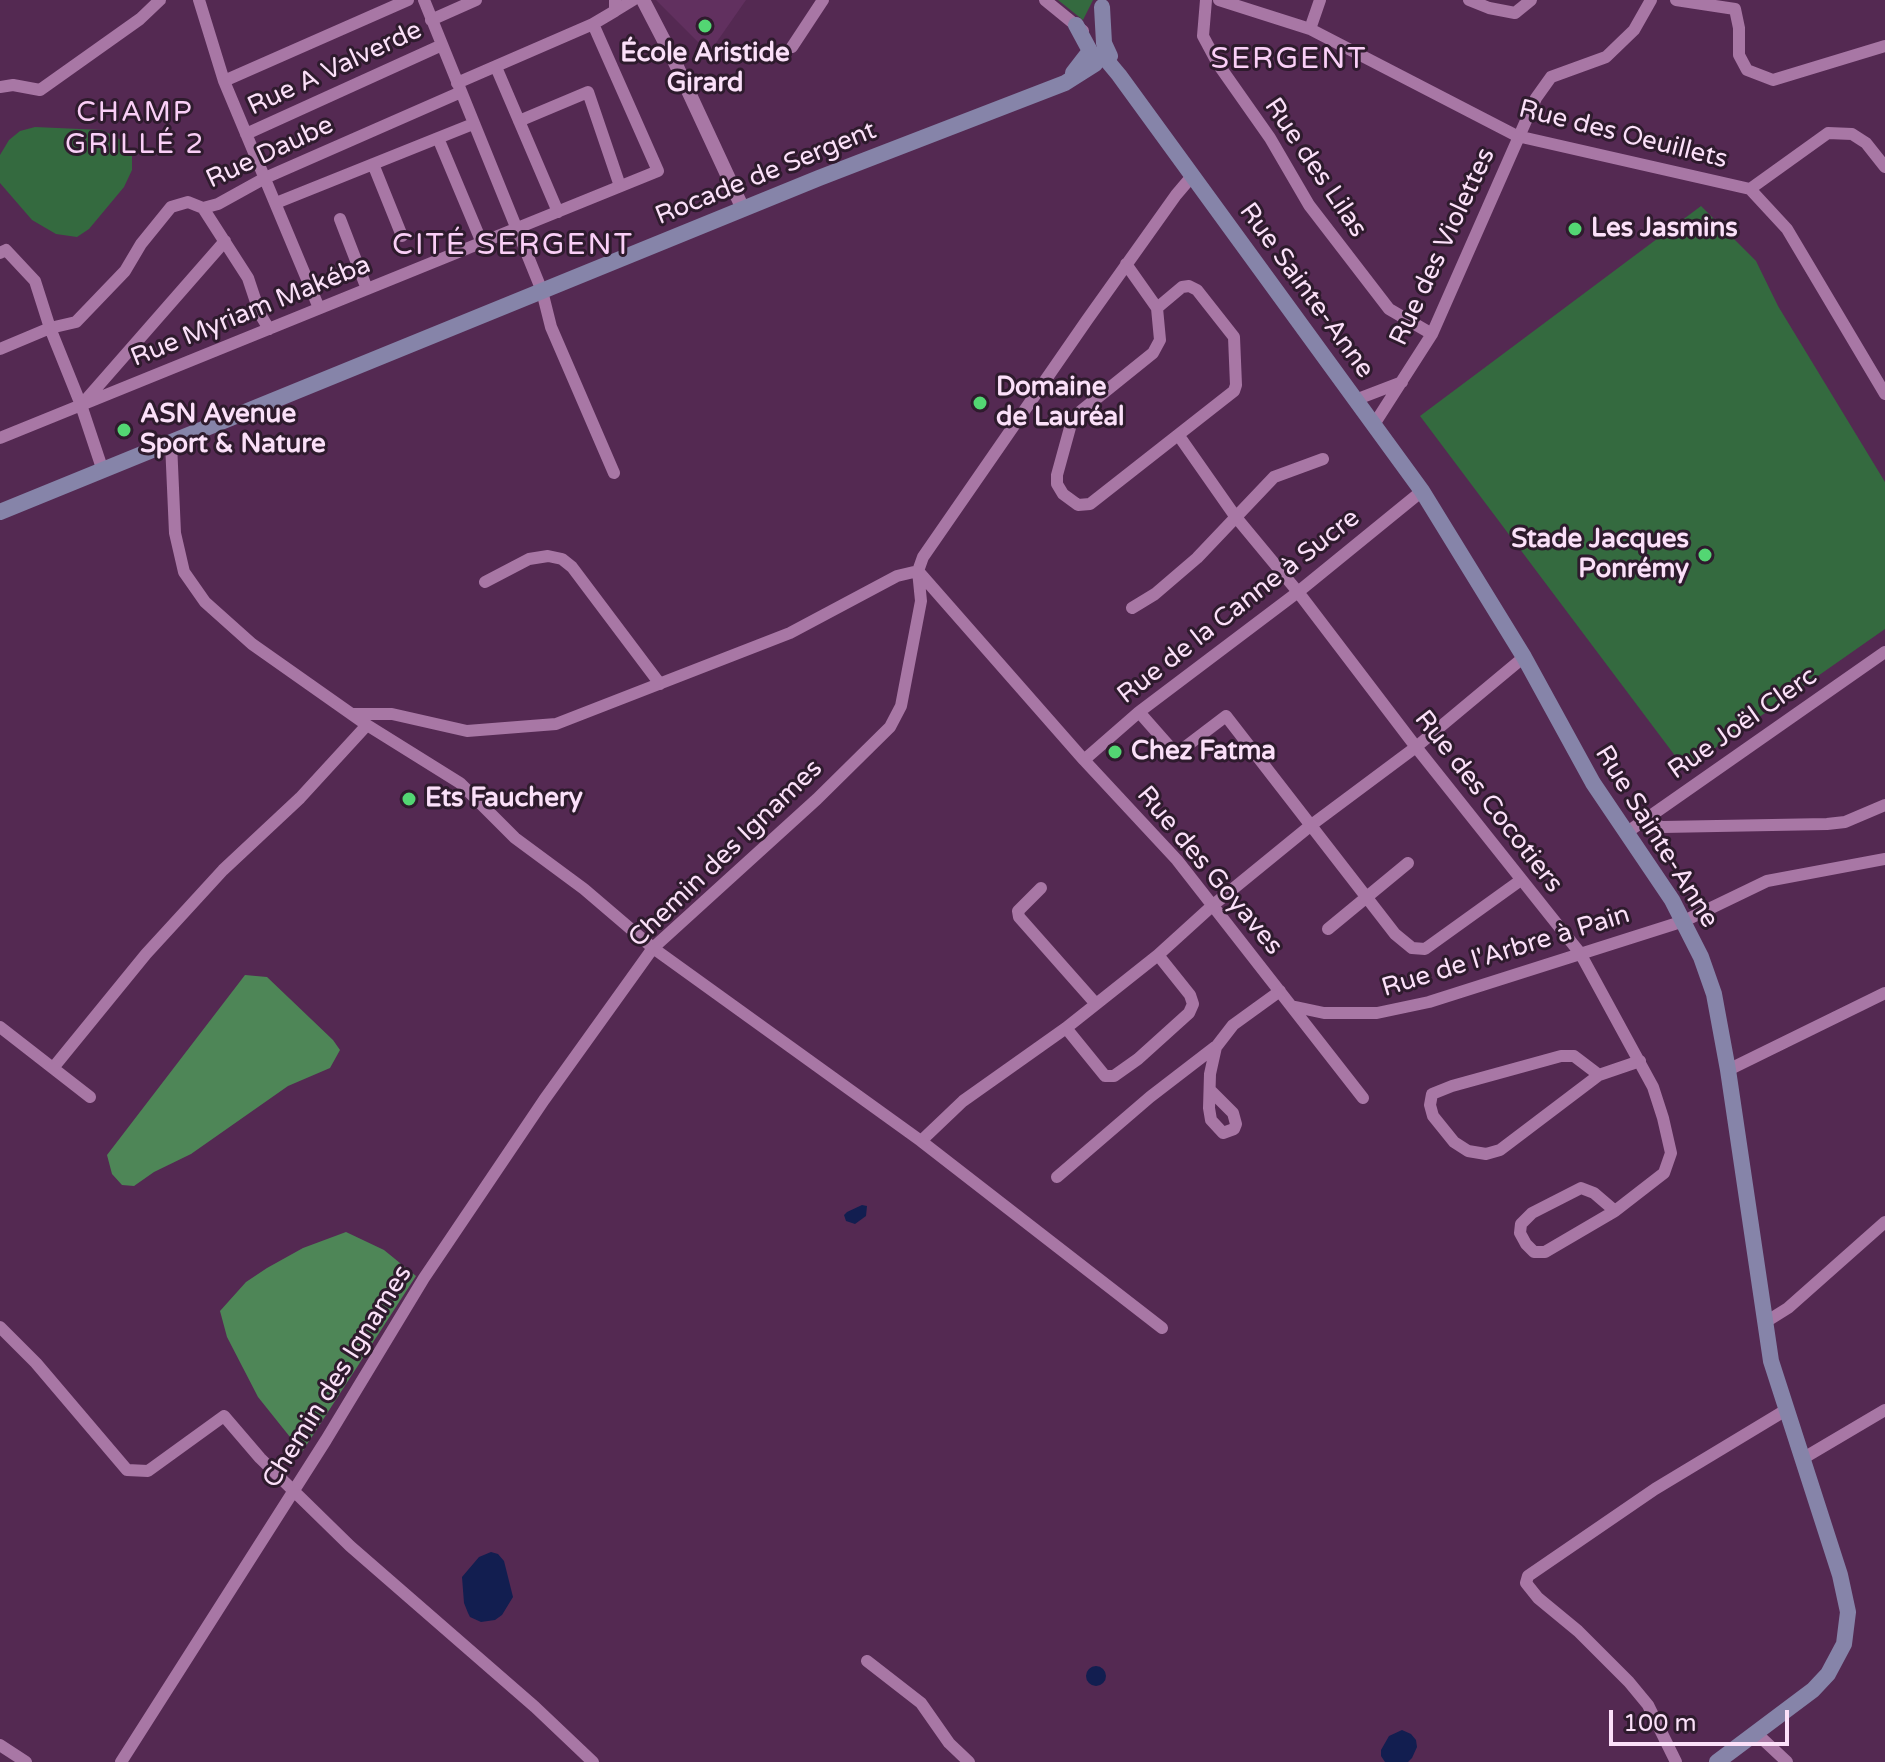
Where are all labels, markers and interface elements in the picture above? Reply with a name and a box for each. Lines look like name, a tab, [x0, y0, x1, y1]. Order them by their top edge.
street label: Rue A Valverde	[243, 15, 427, 123]
marker: École Aristide Girard	[696, 17, 714, 35]
place label: École Aristide Girard	[620, 38, 790, 100]
district label: SERGENT	[1210, 42, 1368, 78]
street label: Rue des Lilas	[1257, 92, 1373, 244]
street label: Rue des Oeuillets	[1515, 94, 1731, 176]
district label: CHAMP GRILLÉ 2	[65, 97, 205, 163]
street label: Rue Daube	[202, 110, 338, 196]
street label: Rocade de Sergent	[651, 115, 881, 233]
street label: Rue des Violettes	[1384, 143, 1502, 351]
street label: Rue Sainte-Anne	[1232, 197, 1380, 385]
place label: Les Jasmins	[1591, 213, 1738, 245]
marker: Les Jasmins	[1566, 220, 1584, 238]
district label: CITÉ SERGENT	[392, 228, 634, 264]
street label: Rue Myriam Makéba	[127, 250, 375, 374]
place label: Domaine de Lauréal	[996, 372, 1125, 434]
marker: Domaine de Lauréal	[971, 394, 989, 412]
place label: ASN Avenue Sport & Nature	[140, 399, 326, 460]
marker: ASN Avenue Sport & Nature	[115, 421, 133, 439]
street label: Rue de la Canne à Sucre	[1112, 503, 1366, 711]
place label: Stade Jacques Ponrémy	[1511, 524, 1689, 586]
marker: Stade Jacques Ponrémy	[1696, 546, 1714, 564]
street label: Rue Joël Clerc	[1663, 661, 1823, 787]
street label: Rue des Cocotiers	[1407, 705, 1569, 899]
place label: Chez Fatma	[1131, 736, 1276, 768]
street label: Rue Sainte-Anne	[1587, 740, 1725, 934]
marker: Chez Fatma	[1106, 743, 1124, 761]
street label: Chemin des Ignames	[623, 754, 829, 954]
street label: Rue des Goyaves	[1129, 780, 1289, 962]
place label: Ets Fauchery	[425, 783, 583, 815]
marker: Ets Fauchery	[400, 790, 418, 808]
street label: Rue de l'Arbre à Pain	[1378, 899, 1634, 1005]
street label: Chemin des Ignames	[257, 1260, 419, 1494]
scale bar	[1613, 1694, 1793, 1744]
text: 100 m	[1623, 1709, 1697, 1738]

